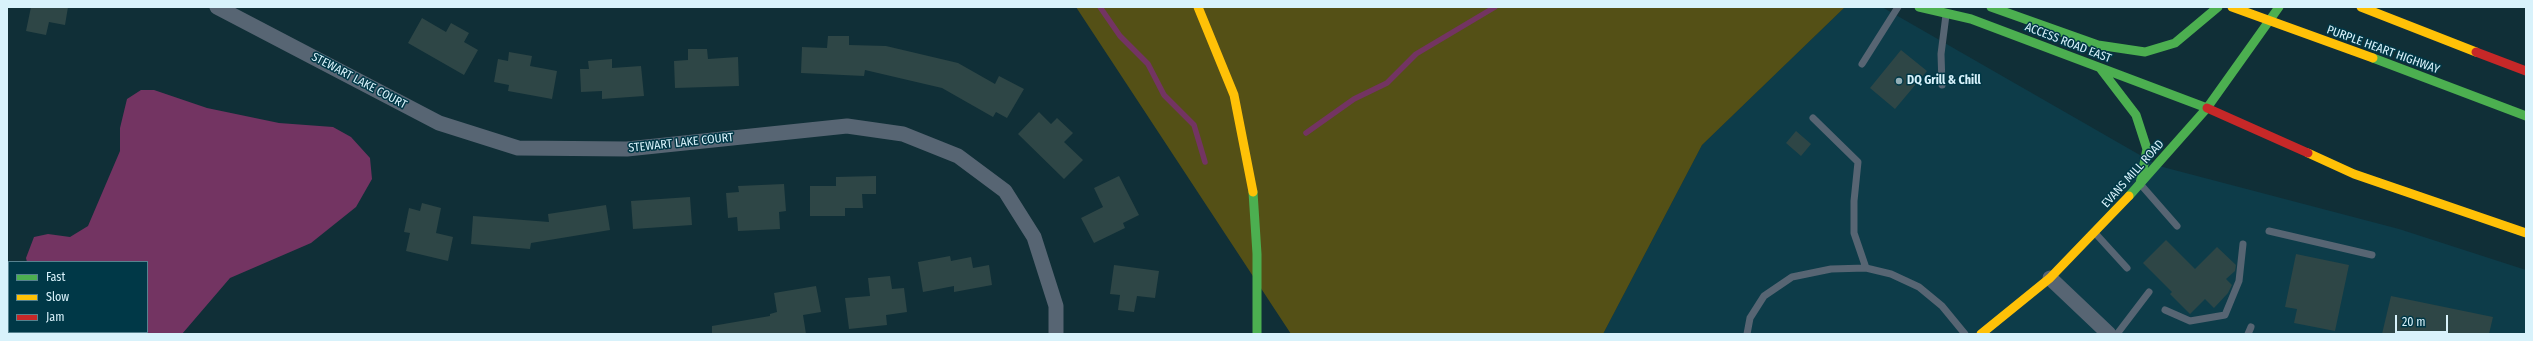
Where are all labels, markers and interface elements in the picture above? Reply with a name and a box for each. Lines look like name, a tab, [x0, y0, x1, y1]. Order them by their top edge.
street label: ACCESS ROAD EAST	[2023, 20, 2113, 66]
street label: PURPLE HEART HIGHWAY	[2325, 23, 2441, 77]
street label: STEWART LAKE COURT	[309, 50, 409, 112]
place label: DQ Grill & Chill	[1907, 74, 1981, 88]
marker: DQ Grill & Chill	[1894, 76, 1904, 86]
street label: STEWART LAKE COURT	[628, 130, 734, 156]
street label: EVANS MILL ROAD	[2099, 137, 2167, 211]
legend	[8, 261, 148, 333]
text: Fast	[46, 270, 65, 284]
text: Slow	[46, 290, 69, 304]
scale bar	[2397, 307, 2450, 333]
text: Jam	[46, 310, 64, 324]
text: 20 m	[2402, 315, 2426, 329]

